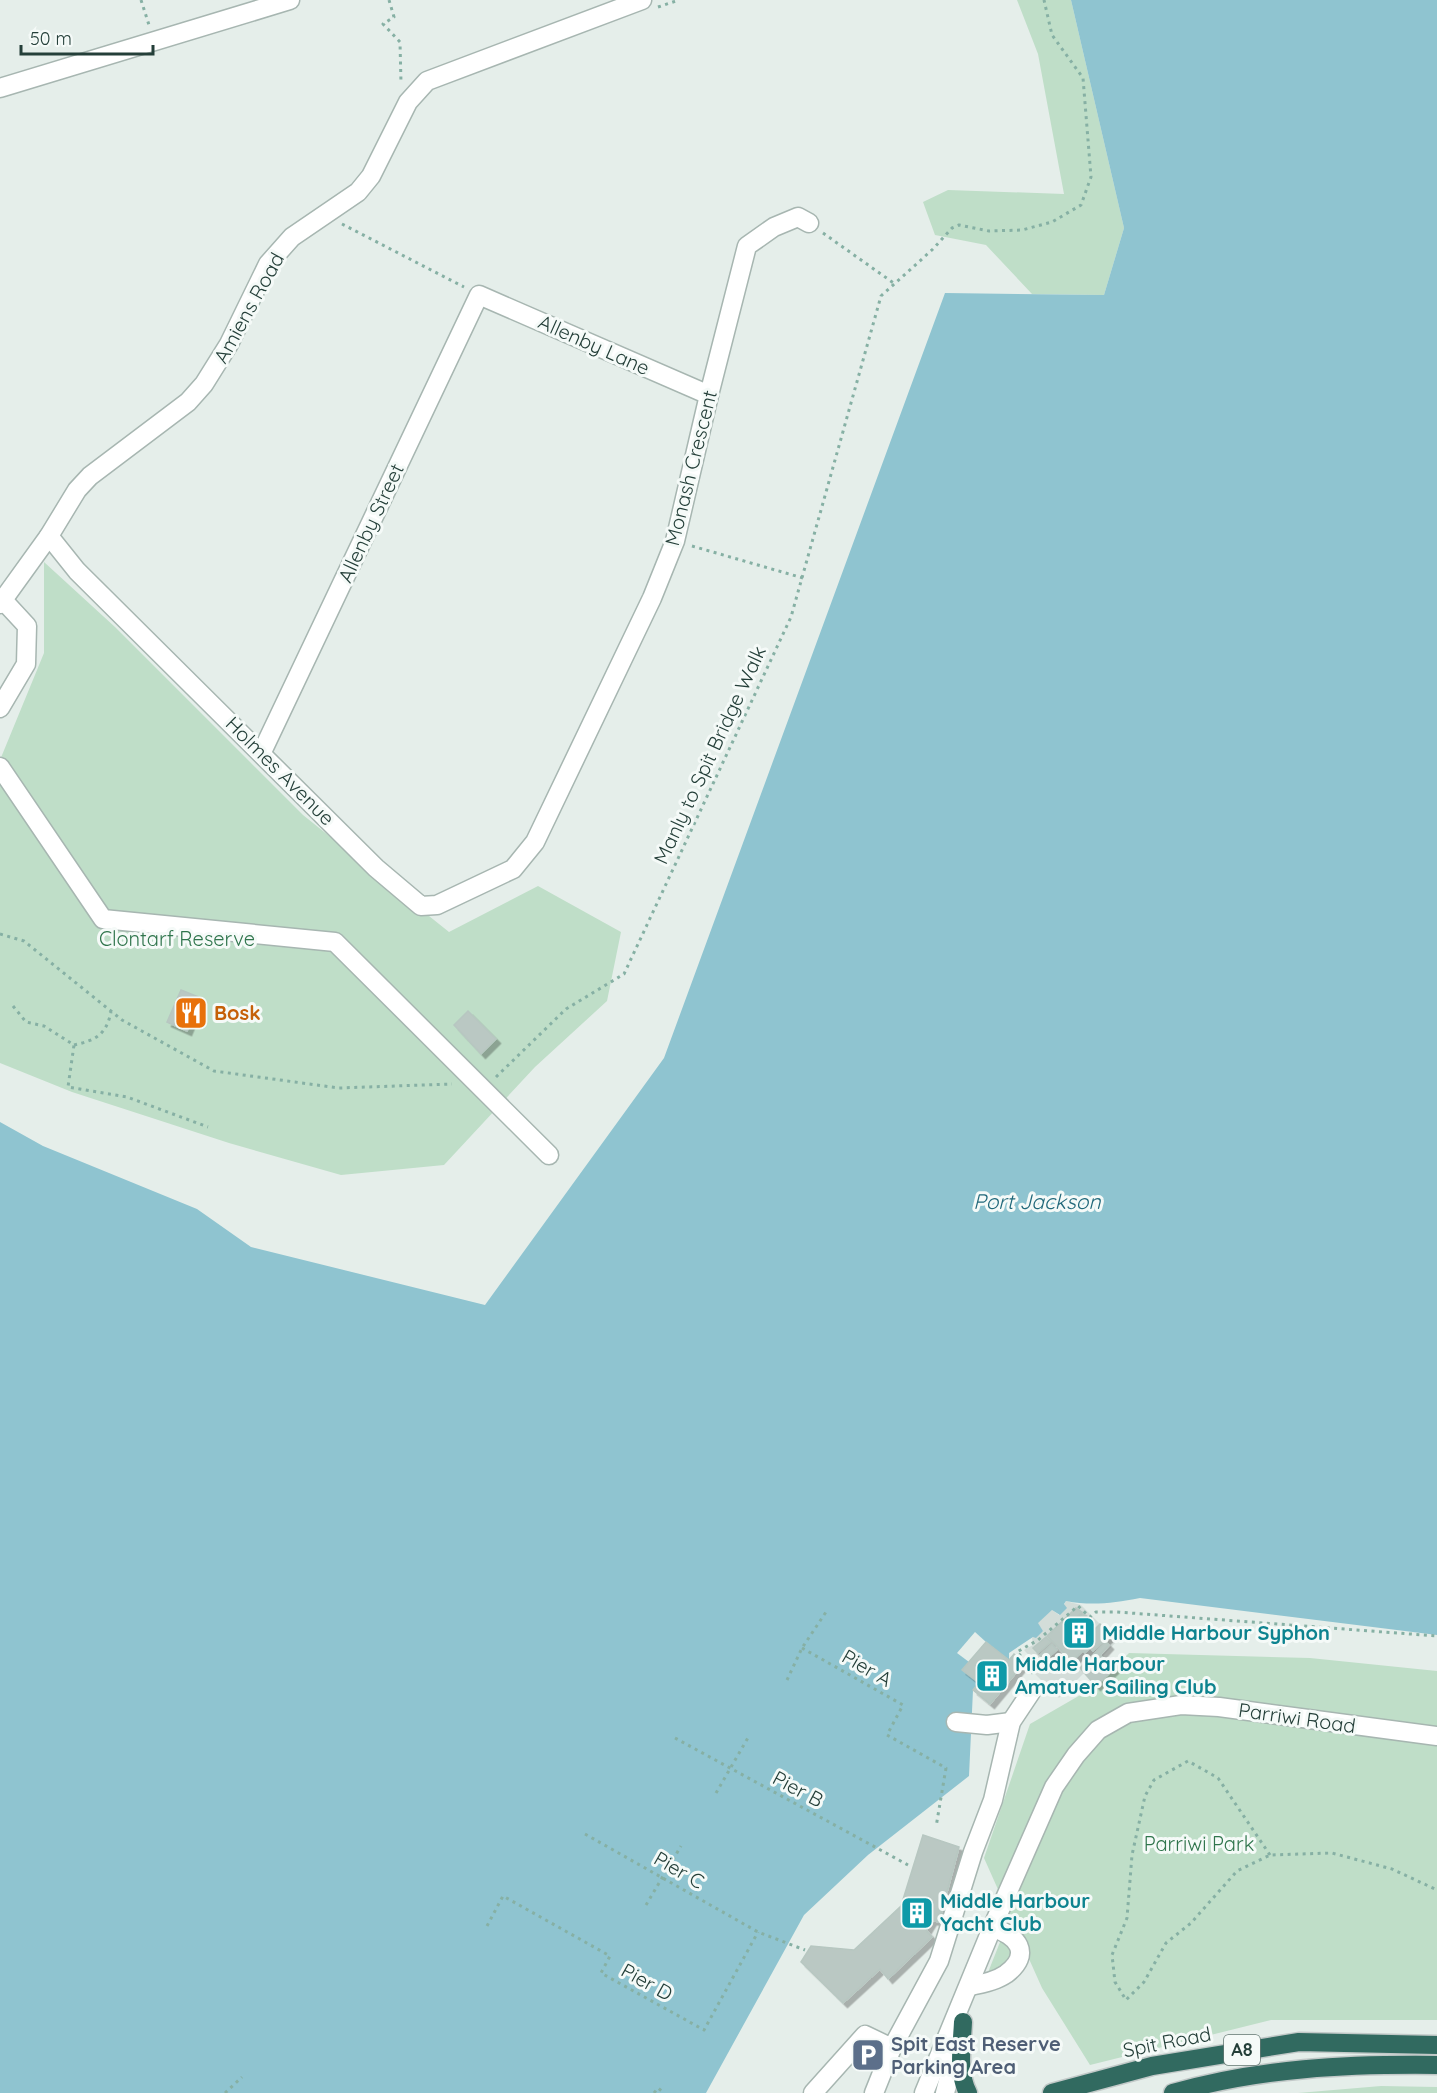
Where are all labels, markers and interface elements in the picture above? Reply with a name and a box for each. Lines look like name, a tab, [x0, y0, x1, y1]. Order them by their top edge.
scale bar	[21, 18, 153, 56]
text: 50 m	[30, 27, 72, 50]
street label: Amiens Road	[208, 248, 289, 368]
street label: Allenby Lane	[535, 309, 654, 380]
street label: Monash Crescent	[659, 387, 722, 548]
street label: Allenby Street	[332, 459, 409, 586]
street label: Manly to Spit Bridge Walk	[648, 642, 771, 868]
street label: Holmes Avenue	[221, 711, 340, 830]
park label: Clontarf Reserve	[99, 926, 255, 951]
restaurant icon: Bosk	[173, 995, 209, 1031]
place label: Bosk	[214, 1000, 261, 1025]
water label: Port Jackson	[973, 1188, 1102, 1214]
building icon: Middle Harbour Syphon	[1061, 1615, 1097, 1651]
place label: Middle Harbour Syphon	[1102, 1620, 1330, 1645]
street label: Pier A	[838, 1643, 897, 1692]
place label: Middle Harbour Amatuer Sailing Club	[1015, 1651, 1217, 1699]
building icon: Middle Harbour Amatuer Sailing Club	[974, 1658, 1010, 1694]
street label: Parriwi Road	[1237, 1697, 1357, 1738]
street label: Pier B	[769, 1765, 828, 1812]
park label: Parriwi Park	[1144, 1831, 1254, 1856]
street label: Pier C	[650, 1845, 709, 1894]
place label: Middle Harbour Yacht Club	[940, 1888, 1090, 1936]
building icon: Middle Harbour Yacht Club	[899, 1895, 935, 1931]
street label: Pier D	[617, 1957, 677, 2006]
street label: Spit Road	[1121, 2021, 1213, 2062]
place label: Spit East Reserve Parking Area	[891, 2031, 1061, 2079]
road number: A8	[1224, 2035, 1260, 2065]
parking icon: Spit East Reserve Parking Area	[850, 2037, 886, 2073]

